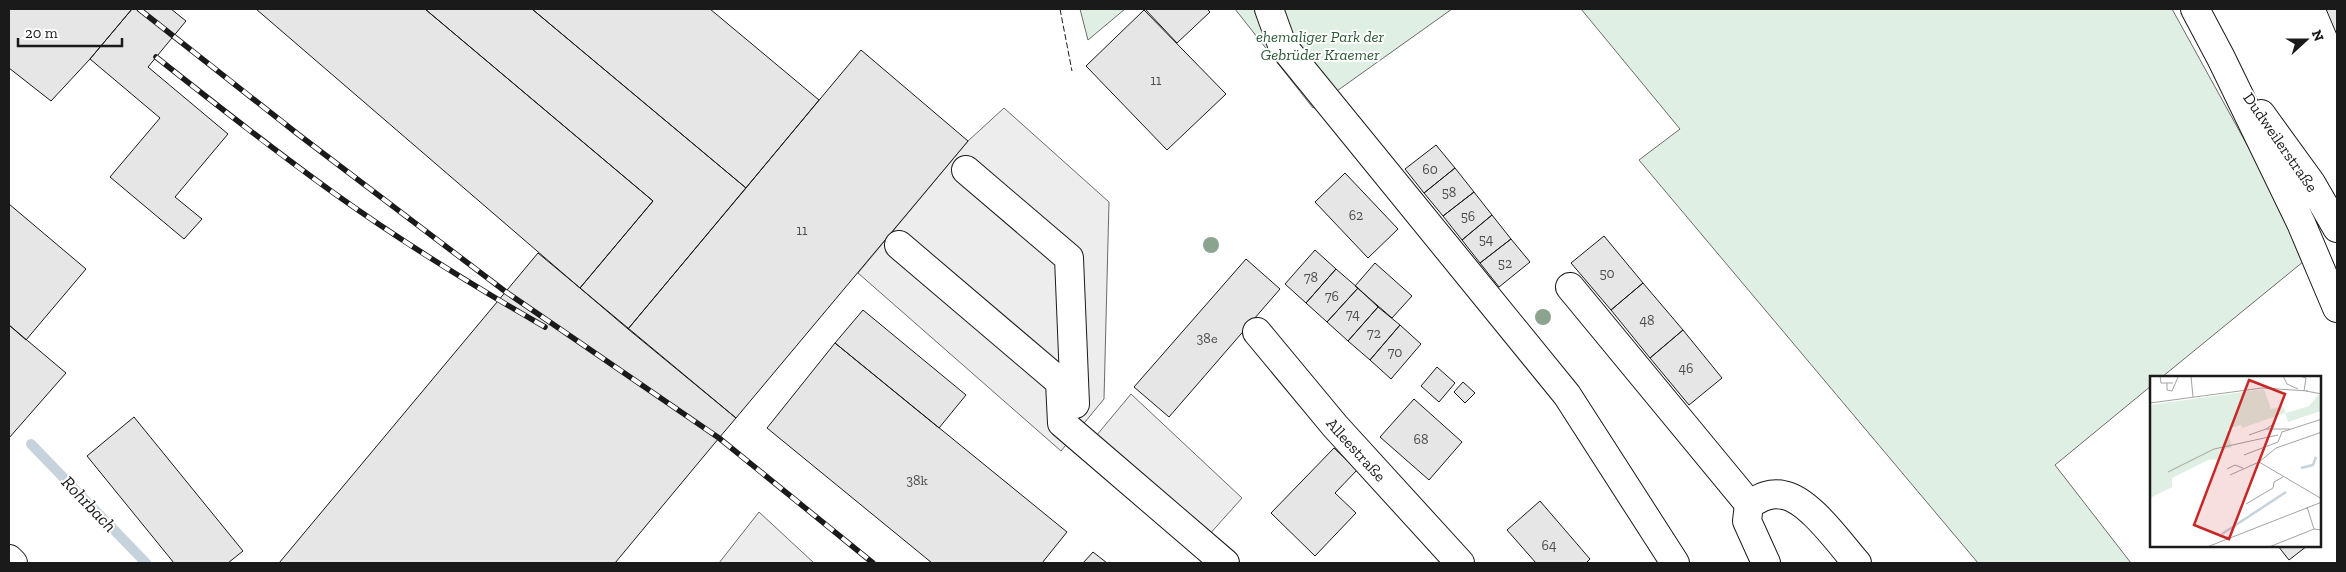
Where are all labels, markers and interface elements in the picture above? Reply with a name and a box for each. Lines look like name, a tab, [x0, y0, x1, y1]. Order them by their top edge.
scale bar	[18, 15, 121, 47]
north arrow	[2281, 15, 2331, 65]
text: 20 m	[25, 24, 58, 42]
park label: ehemaliger Park der Gebrüder Kraemer	[1256, 27, 1385, 64]
text: N	[2308, 28, 2328, 44]
house number: 11	[1151, 72, 1162, 89]
street label: Dudweilerstraße	[2239, 89, 2322, 196]
house number: 60	[1422, 161, 1438, 178]
house number: 58	[1442, 184, 1456, 201]
house number: 62	[1349, 207, 1363, 224]
house number: 56	[1461, 208, 1475, 225]
house number: 11	[797, 222, 808, 239]
house number: 54	[1479, 231, 1494, 248]
house number: 52	[1498, 255, 1512, 272]
house number: 50	[1599, 265, 1615, 282]
house number: 78	[1304, 269, 1318, 286]
house number: 76	[1325, 288, 1339, 305]
house number: 74	[1346, 306, 1360, 323]
house number: 48	[1639, 312, 1655, 329]
house number: 72	[1367, 325, 1381, 342]
house number: 38e	[1197, 330, 1218, 347]
house number: 70	[1388, 344, 1402, 361]
house number: 46	[1679, 360, 1693, 377]
inset map	[2150, 376, 2321, 547]
street label: Alleestraße	[1322, 414, 1390, 486]
house number: 68	[1414, 431, 1428, 448]
water label: Rohrbach	[57, 471, 121, 537]
house number: 38k	[906, 472, 929, 489]
house number: 64	[1542, 537, 1557, 554]

